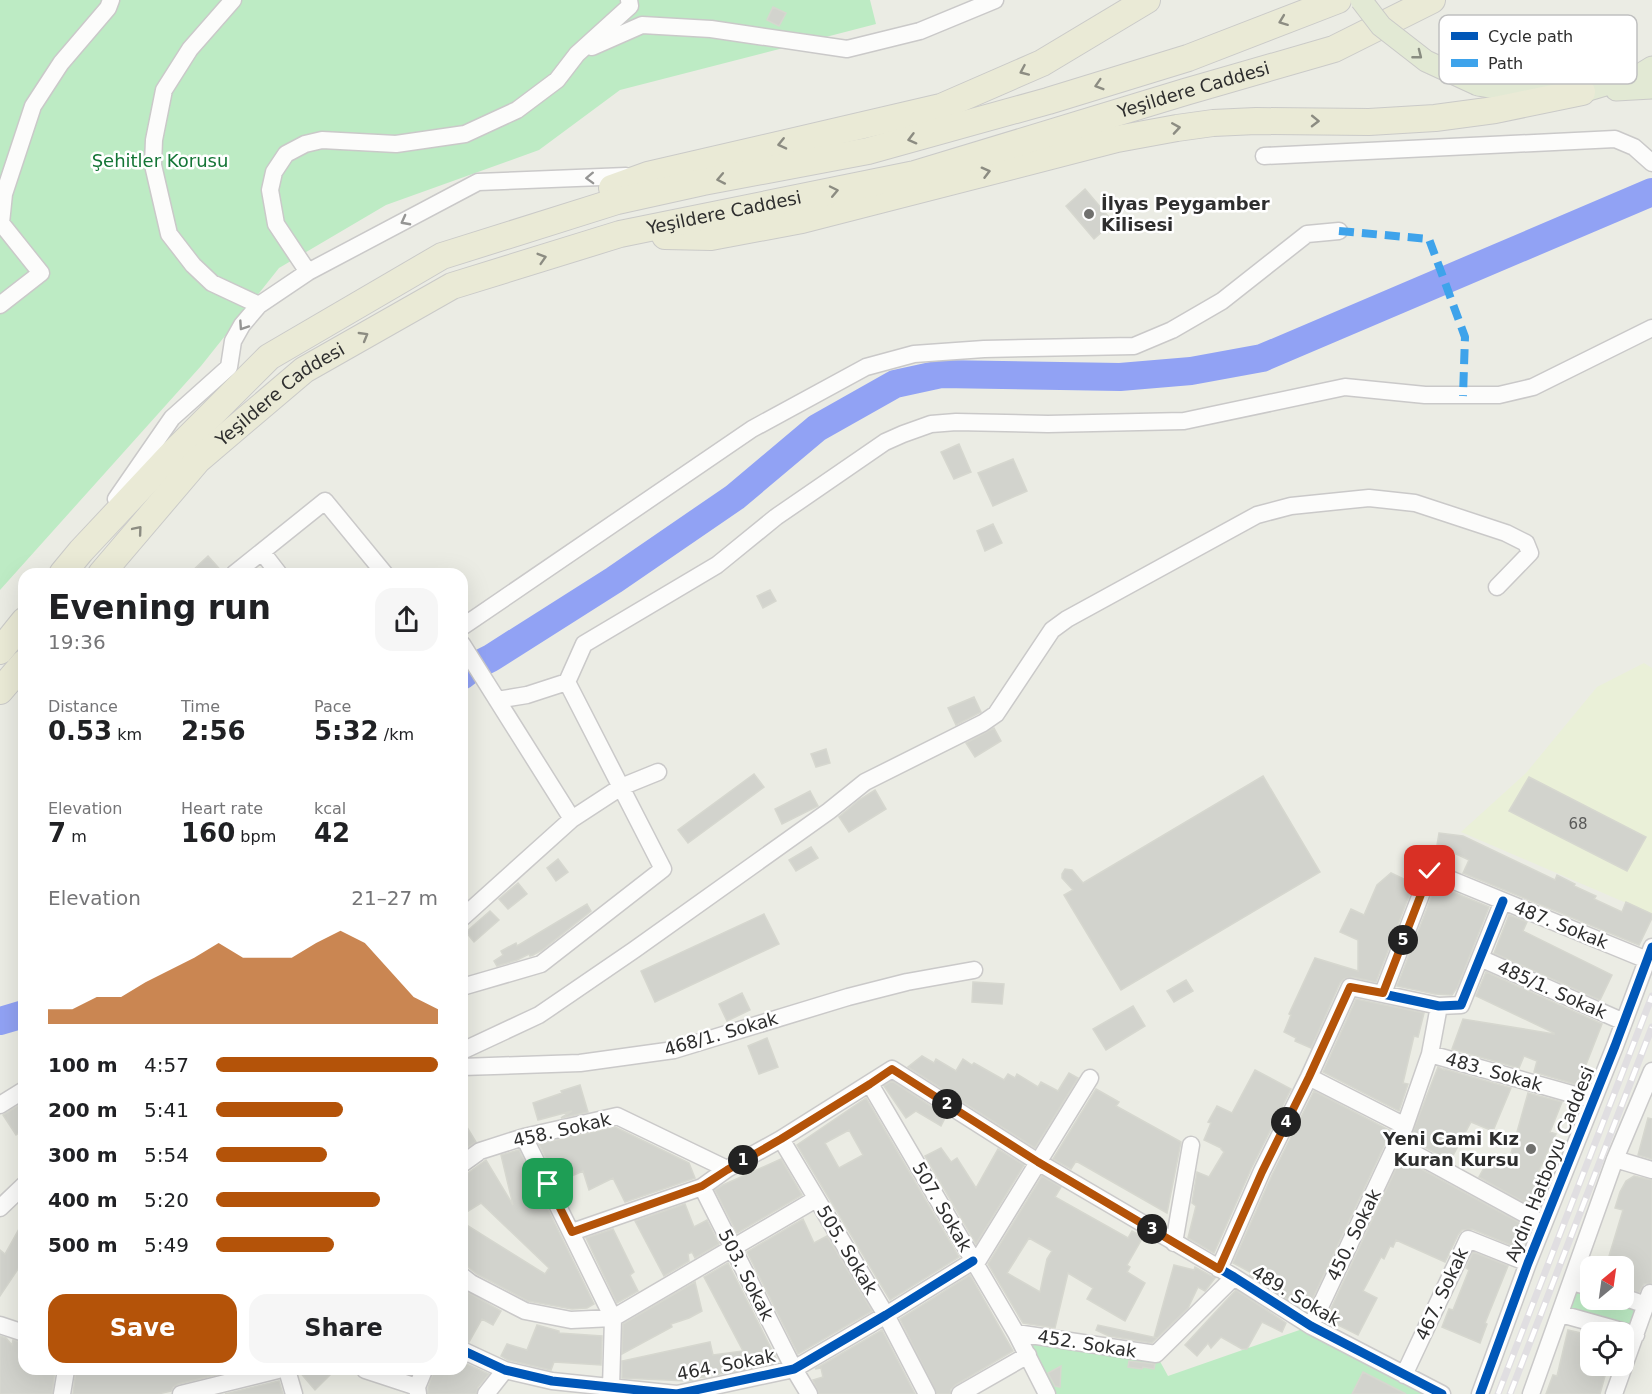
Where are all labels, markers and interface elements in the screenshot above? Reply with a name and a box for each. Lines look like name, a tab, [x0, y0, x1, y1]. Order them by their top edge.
one-way arrow	[1278, 14, 1289, 26]
legend	[1439, 15, 1637, 84]
text: Cycle path	[1488, 27, 1573, 46]
one-way arrow	[1411, 47, 1422, 58]
text: Path	[1488, 54, 1523, 73]
street label: Yeşildere Caddesi	[1114, 57, 1272, 122]
one-way arrow	[1019, 63, 1030, 75]
one-way arrow	[1094, 78, 1105, 90]
one-way arrow	[1310, 115, 1319, 127]
one-way arrow	[1171, 123, 1180, 135]
one-way arrow	[907, 132, 917, 144]
one-way arrow	[777, 137, 787, 150]
park label: Şehitler Korusu	[92, 150, 228, 171]
one-way arrow	[980, 167, 991, 179]
one-way arrow	[585, 171, 594, 184]
one-way arrow	[716, 172, 726, 185]
one-way arrow	[828, 185, 838, 198]
street label: Yeşildere Caddesi	[644, 186, 803, 239]
place label: İlyas Peygamber Kilisesi	[1101, 193, 1270, 235]
marker: İlyas Peygamber Kilisesi	[1082, 207, 1096, 221]
one-way arrow	[400, 214, 411, 225]
one-way arrow	[536, 253, 547, 265]
one-way arrow	[239, 319, 250, 330]
one-way arrow	[358, 332, 368, 343]
street label: Yeşildere Caddesi	[210, 338, 348, 451]
one-way arrow	[131, 526, 142, 537]
text: Evening run	[48, 588, 271, 627]
button: share	[375, 588, 438, 651]
text: 19:36	[48, 630, 106, 654]
text: Distance	[48, 697, 118, 716]
text: Time	[181, 697, 220, 716]
text: Pace	[314, 697, 351, 716]
text: 0.53	[48, 716, 112, 746]
text: 2:56	[181, 716, 246, 746]
text: 5:32	[314, 716, 379, 746]
text: km	[112, 725, 142, 744]
text: /km	[379, 725, 414, 744]
text: Elevation	[48, 799, 122, 818]
text: Heart rate	[181, 799, 263, 818]
text: kcal	[314, 799, 346, 818]
house number: 68	[1568, 815, 1588, 833]
text: 7	[48, 818, 66, 848]
text: 160	[181, 818, 235, 848]
text: 42	[314, 818, 350, 848]
text: m	[66, 827, 87, 846]
text: bpm	[235, 827, 276, 846]
pin	[1404, 845, 1455, 896]
icon: check	[1413, 854, 1446, 887]
text: Elevation	[48, 886, 141, 910]
text: 21–27 m	[351, 886, 438, 910]
street label: 487. Sokak	[1511, 896, 1612, 953]
pin: 5	[1388, 925, 1418, 955]
text: 5	[1397, 930, 1409, 949]
street label: 485/1. Sokak	[1494, 956, 1611, 1023]
street label: 468/1. Sokak	[662, 1007, 781, 1060]
street label: 483. Sokak	[1443, 1048, 1546, 1096]
text: 100 m	[48, 1053, 118, 1077]
text: 4:57	[144, 1053, 189, 1077]
street label: Aydın Hatboyu Caddesi	[1501, 1063, 1598, 1265]
pin: 2	[932, 1089, 962, 1119]
text: 2	[941, 1094, 953, 1113]
text: 200 m	[48, 1098, 118, 1122]
text: 5:41	[144, 1098, 189, 1122]
pin: 4	[1271, 1107, 1301, 1137]
street label: 458. Sokak	[511, 1108, 613, 1151]
text: 4	[1280, 1112, 1292, 1131]
place label: Yeni Cami Kız Kuran Kursu	[1382, 1128, 1519, 1170]
marker: Yeni Cami Kız Kuran Kursu	[1524, 1142, 1538, 1156]
text: 300 m	[48, 1143, 118, 1167]
text: 5:54	[144, 1143, 189, 1167]
pin: 1	[728, 1145, 758, 1175]
text: 1	[737, 1150, 749, 1169]
pin	[522, 1158, 573, 1209]
street label: 507. Sokak	[908, 1158, 977, 1256]
icon: arrive	[531, 1167, 564, 1200]
street label: 450. Sokak	[1322, 1185, 1385, 1284]
text: 400 m	[48, 1188, 118, 1212]
text: 5:20	[144, 1188, 189, 1212]
street label: 505. Sokak	[813, 1202, 882, 1298]
pin: 3	[1137, 1214, 1167, 1244]
text: 3	[1146, 1219, 1158, 1238]
street label: 503. Sokak	[714, 1226, 779, 1325]
text: 500 m	[48, 1233, 118, 1257]
text: 5:49	[144, 1233, 189, 1257]
street label: 467. Sokak	[1411, 1244, 1472, 1343]
north arrow	[1580, 1256, 1634, 1310]
map controls	[1580, 1256, 1634, 1376]
street label: 489. Sokak	[1248, 1261, 1345, 1331]
button: Save	[48, 1294, 237, 1363]
button: Share	[249, 1294, 438, 1363]
button: locate	[1580, 1322, 1634, 1376]
street label: 452. Sokak	[1036, 1325, 1139, 1362]
street label: 464. Sokak	[675, 1345, 777, 1384]

